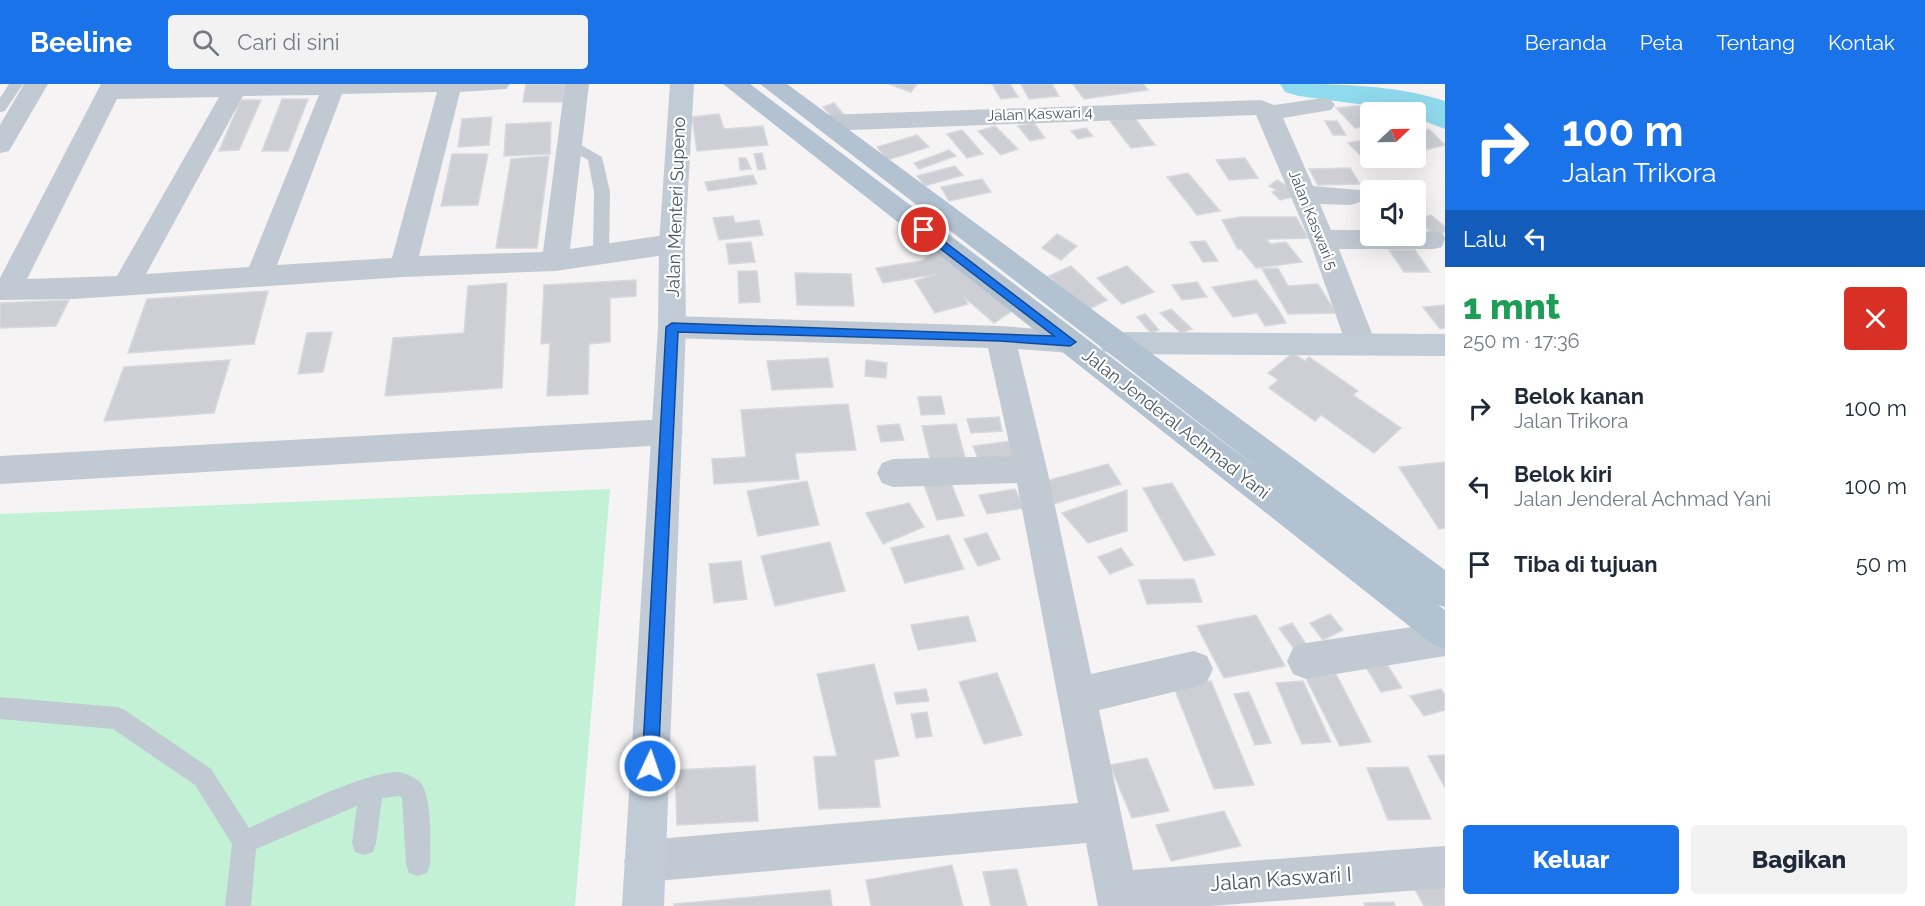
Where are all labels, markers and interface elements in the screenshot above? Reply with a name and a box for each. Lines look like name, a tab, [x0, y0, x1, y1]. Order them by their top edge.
search box	[168, 15, 588, 69]
text: Beeline	[30, 26, 132, 59]
icon: search	[189, 26, 222, 59]
text: Cari di sini	[237, 29, 340, 55]
text: Beranda	[1525, 30, 1607, 55]
text: Peta	[1640, 30, 1683, 55]
text: Tentang	[1716, 30, 1795, 55]
text: Kontak	[1828, 30, 1895, 55]
north arrow	[1360, 102, 1426, 168]
map controls	[1360, 102, 1426, 246]
street label: Jalan Kaswari 4	[987, 103, 1093, 125]
text: 100 m	[1562, 107, 1684, 156]
icon: right	[1463, 108, 1541, 186]
street label: Jalan Menteri Supeno	[662, 116, 689, 298]
text: Jalan Trikora	[1562, 157, 1717, 188]
street label: Jalan Kaswari 5	[1285, 168, 1341, 272]
button: sound	[1360, 180, 1426, 246]
pin	[898, 204, 949, 255]
icon: arrive	[907, 213, 940, 246]
icon: left	[1519, 222, 1552, 255]
text: Lalu	[1463, 226, 1507, 252]
text: 1 mnt	[1463, 285, 1560, 327]
button: close	[1844, 287, 1907, 350]
text: 250 m · 17:36	[1463, 329, 1580, 353]
street label: Jalan Jenderal Achmad Yani	[1079, 344, 1274, 503]
text: Belok kanan	[1514, 383, 1644, 409]
icon: right	[1463, 392, 1496, 425]
text: 100 m	[1845, 395, 1907, 421]
text: Jalan Trikora	[1514, 409, 1629, 433]
text: Belok kiri	[1514, 461, 1612, 487]
icon: left	[1463, 470, 1496, 503]
text: 100 m	[1845, 473, 1907, 499]
text: Jalan Jenderal Achmad Yani	[1514, 487, 1771, 511]
icon: arrive	[1463, 548, 1496, 581]
text: Tiba di tujuan	[1514, 551, 1657, 577]
text: 50 m	[1856, 551, 1907, 577]
position arrow	[618, 734, 682, 798]
button: Keluar	[1463, 825, 1679, 894]
button: Bagikan	[1691, 825, 1907, 894]
street label: Jalan Kaswari I	[1209, 861, 1353, 896]

